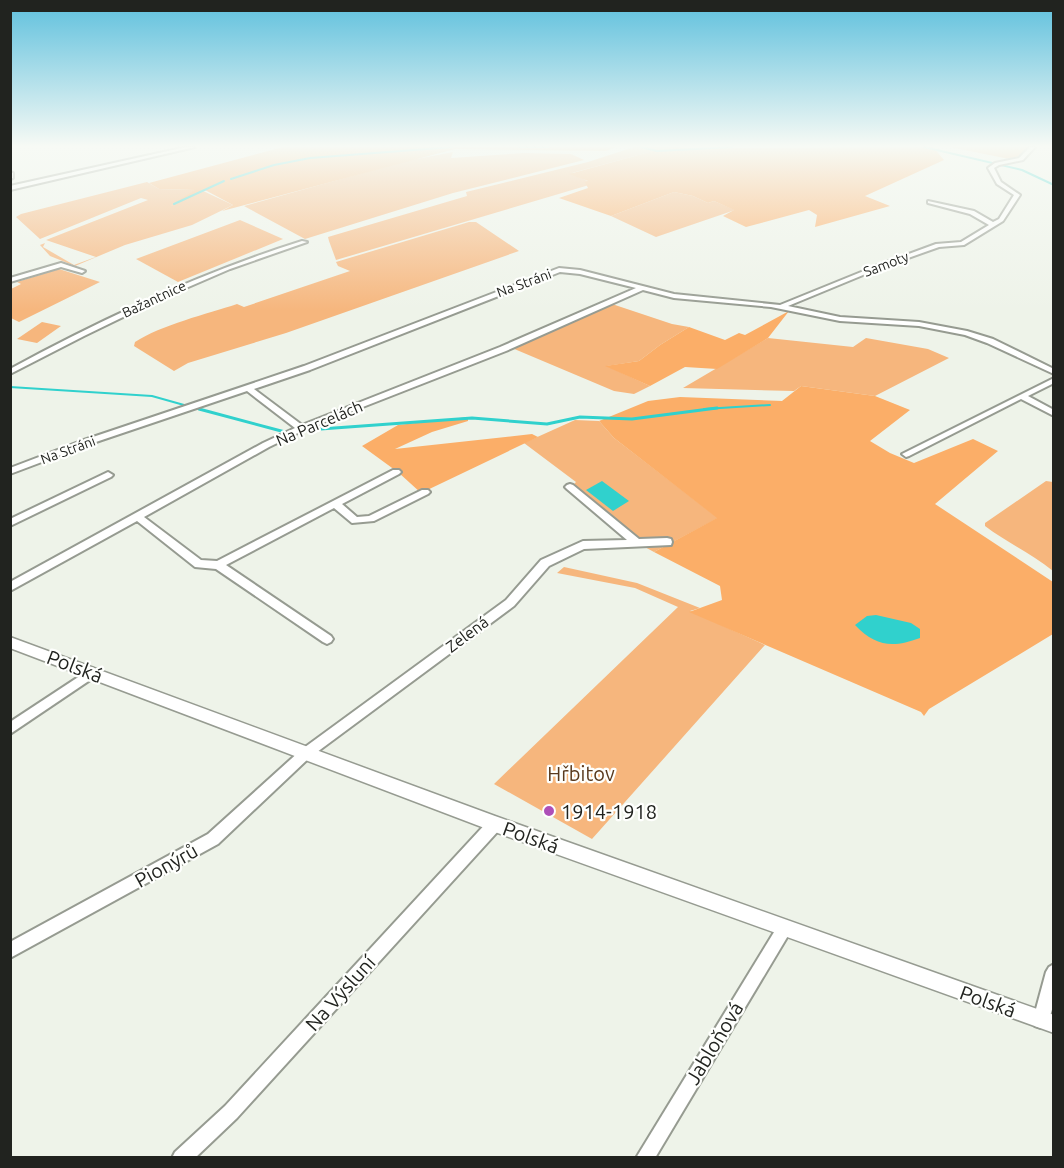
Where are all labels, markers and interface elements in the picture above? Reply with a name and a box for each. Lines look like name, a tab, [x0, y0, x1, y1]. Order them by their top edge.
street label: Samoty	[861, 248, 911, 280]
street label: Na Stráni	[494, 266, 554, 300]
street label: Bažantnice	[119, 277, 189, 321]
street label: Na Parcelách	[273, 397, 365, 449]
street label: Na Stráni	[38, 433, 98, 467]
street label: Zelená	[442, 612, 492, 656]
street label: Polská	[44, 645, 106, 687]
park label: Hřbitov	[547, 762, 615, 785]
place label: 1914-1918	[561, 800, 657, 823]
marker: 1914-1918	[542, 804, 556, 818]
street label: Polská	[500, 816, 562, 858]
street label: Pionýrů	[131, 838, 201, 892]
street label: Na Výsluní	[300, 950, 380, 1035]
street label: Polská	[957, 980, 1019, 1022]
street label: Jabloňová	[680, 998, 748, 1088]

